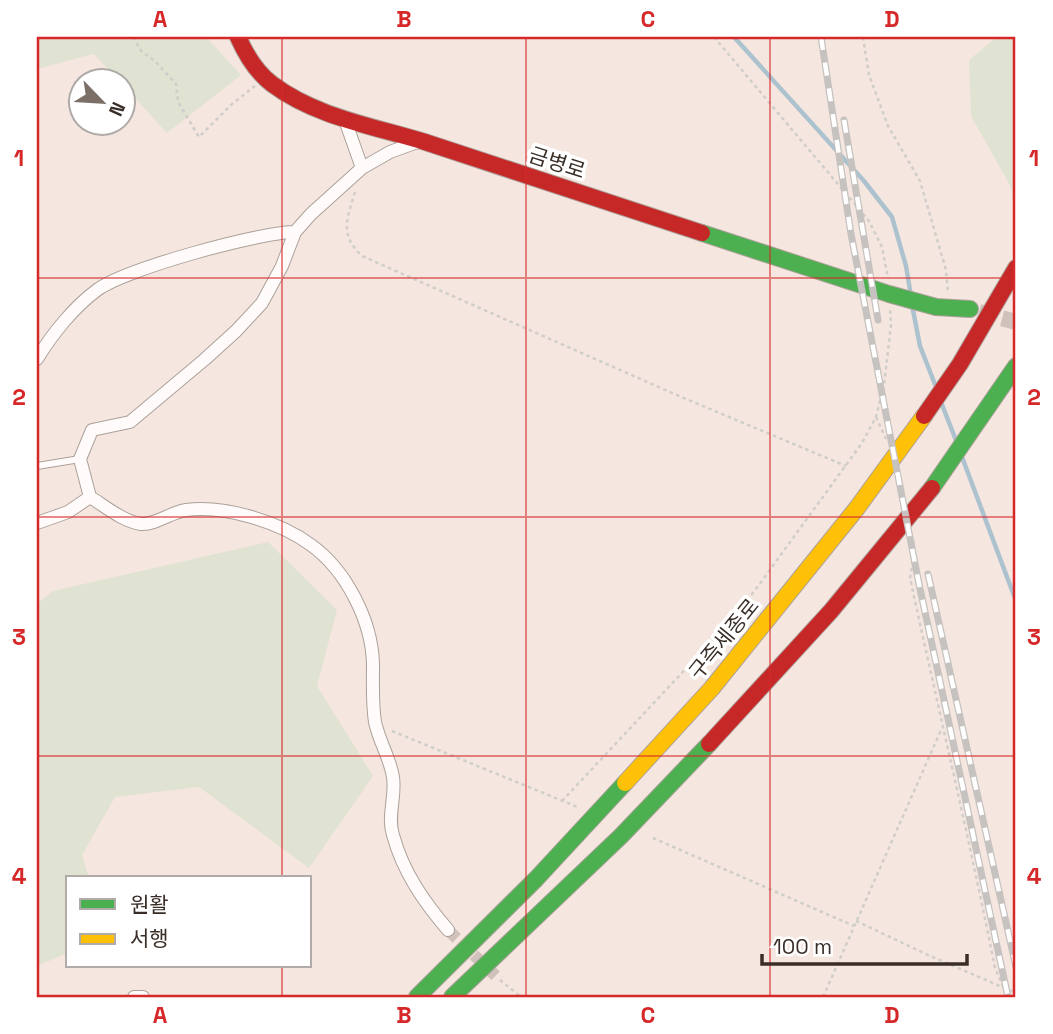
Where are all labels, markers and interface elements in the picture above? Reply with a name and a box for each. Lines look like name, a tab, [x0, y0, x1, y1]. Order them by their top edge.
text: A	[153, 4, 168, 34]
text: B	[396, 4, 412, 34]
text: C	[641, 4, 655, 34]
text: D	[884, 4, 900, 34]
north arrow	[66, 66, 136, 136]
text: N	[103, 98, 131, 120]
street label: 금병로	[525, 141, 589, 184]
text: 1	[14, 143, 24, 173]
text: 1	[1029, 143, 1039, 173]
text: 2	[12, 382, 26, 412]
text: 2	[1027, 382, 1041, 412]
street label: 구즉세종로	[683, 593, 765, 685]
text: 3	[12, 622, 26, 652]
text: 3	[1027, 622, 1041, 652]
text: 4	[12, 861, 27, 891]
text: 4	[1027, 861, 1042, 891]
legend	[66, 876, 312, 968]
text: 원활	[130, 891, 169, 918]
scale bar	[762, 922, 967, 966]
text: 서행	[130, 925, 169, 952]
text: 100 m	[773, 933, 832, 960]
text: A	[153, 1000, 168, 1030]
text: B	[396, 1000, 412, 1030]
text: C	[641, 1000, 655, 1030]
text: D	[884, 1000, 900, 1030]

